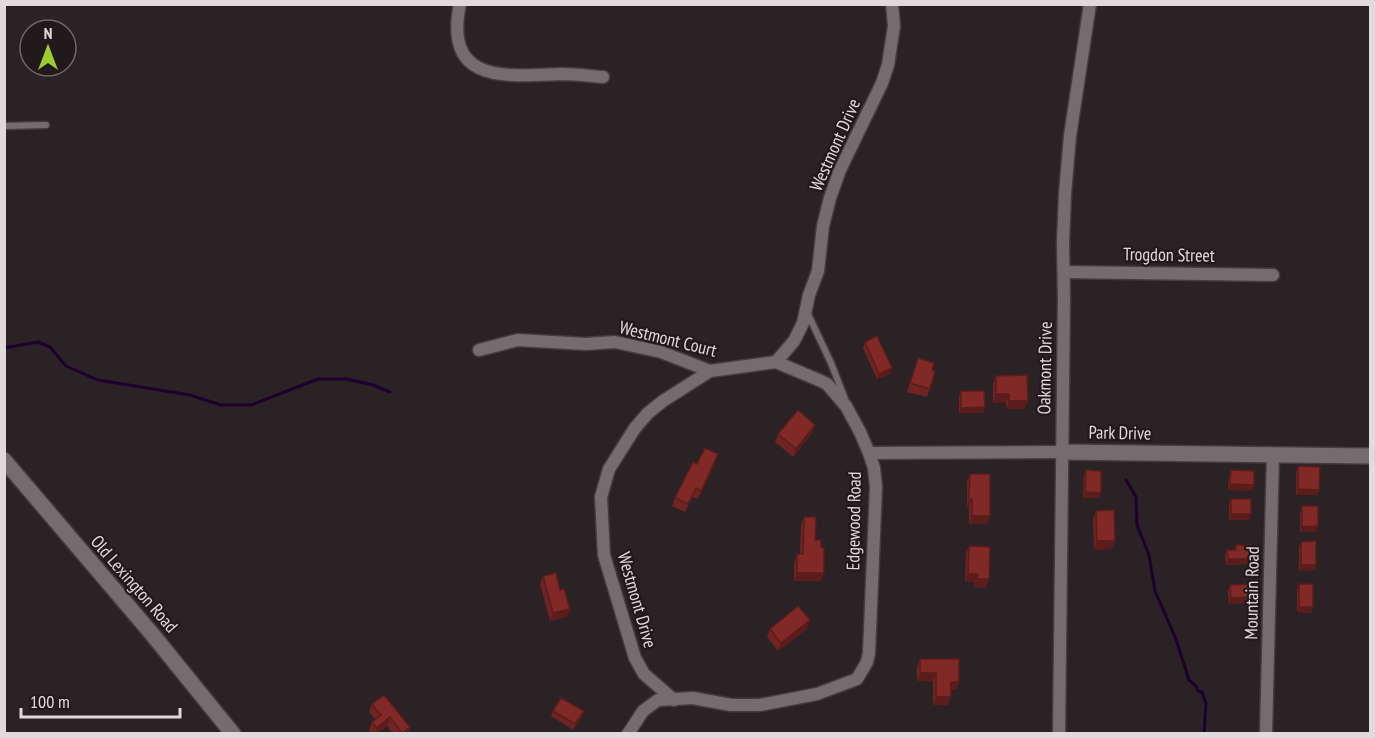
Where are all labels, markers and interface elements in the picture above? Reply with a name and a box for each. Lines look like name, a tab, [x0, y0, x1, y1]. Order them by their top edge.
north arrow	[18, 18, 78, 78]
text: N	[44, 23, 52, 43]
street label: Westmont Drive	[804, 95, 865, 195]
street label: Trogdon Street	[1123, 242, 1215, 267]
street label: Westmont Court	[617, 315, 719, 362]
street label: Oakmont Drive	[1032, 321, 1057, 415]
street label: Park Drive	[1088, 420, 1152, 445]
street label: Edgewood Road	[841, 471, 866, 571]
street label: Old Lexington Road	[86, 530, 183, 637]
street label: Mountain Road	[1239, 546, 1264, 640]
street label: Westmont Drive	[613, 549, 662, 651]
scale bar	[21, 681, 180, 719]
text: 100 m	[30, 690, 70, 713]

